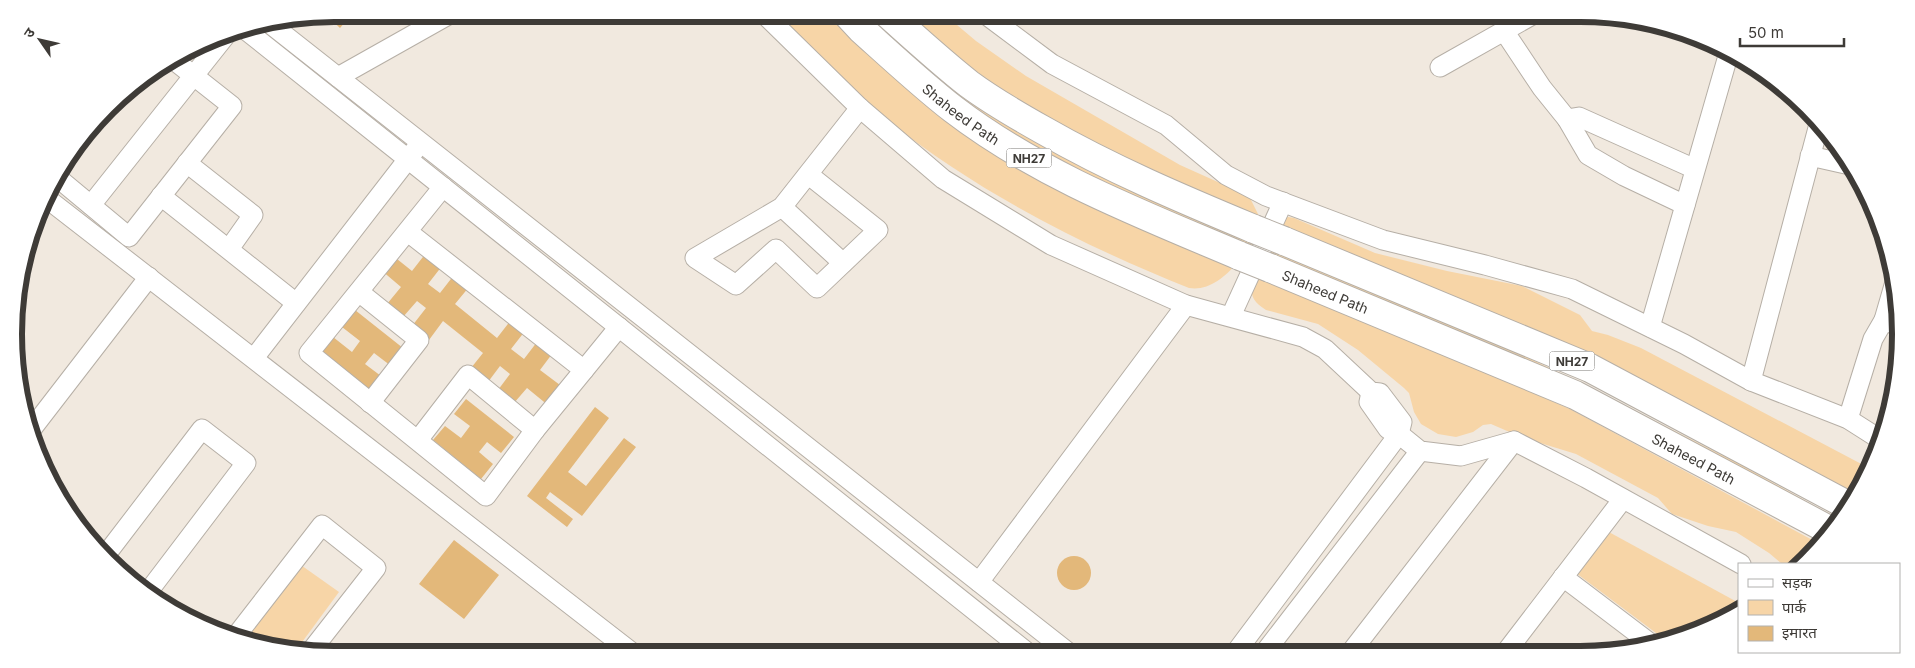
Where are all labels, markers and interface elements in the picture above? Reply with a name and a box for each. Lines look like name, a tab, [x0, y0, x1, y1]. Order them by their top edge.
north arrow	[15, 15, 65, 65]
scale bar	[1740, 15, 1844, 47]
text: 50 m	[1748, 23, 1784, 42]
text: उ	[19, 24, 39, 41]
street label: Shaheed Path	[919, 79, 1003, 148]
road number: NH27	[1006, 148, 1052, 168]
street label: Shaheed Path	[1280, 266, 1371, 317]
road number: NH27	[1550, 352, 1594, 371]
street label: Shaheed Path	[1649, 429, 1738, 487]
legend	[1738, 563, 1900, 653]
text: सड़क	[1782, 573, 1812, 592]
text: पार्क	[1782, 598, 1806, 617]
text: इमारत	[1782, 623, 1817, 642]

